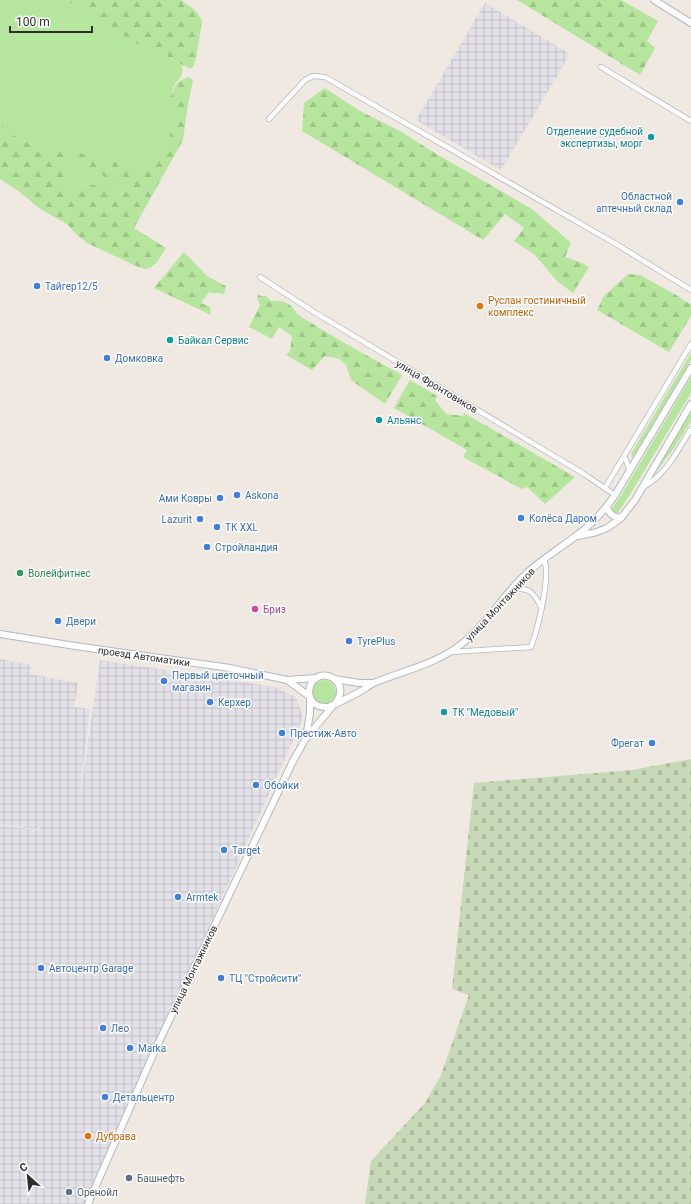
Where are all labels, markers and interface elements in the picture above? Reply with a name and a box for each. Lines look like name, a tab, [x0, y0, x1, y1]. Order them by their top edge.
scale bar	[10, 8, 92, 34]
text: 100 m	[16, 15, 50, 29]
place label: Отделение судебной экспертизы, морг	[546, 126, 644, 149]
marker: Отделение судебной экспертизы, морг	[646, 132, 656, 142]
place label: Областной аптечный склад	[596, 191, 672, 214]
marker: Областной аптечный склад	[675, 197, 685, 207]
marker: Тайгер12/5	[32, 281, 42, 291]
place label: Тайгер12/5	[45, 281, 98, 292]
place label: Руслан гостиничный комплекс	[488, 295, 586, 318]
marker: Руслан гостиничный комплекс	[475, 301, 485, 311]
marker: Байкал Сервис	[165, 335, 175, 345]
place label: Байкал Сервис	[178, 335, 249, 346]
marker: Домковка	[102, 353, 112, 363]
place label: Домковка	[115, 353, 163, 364]
street label: улица Фронтовиков	[394, 357, 480, 415]
marker: Альянс	[374, 415, 384, 425]
place label: Альянс	[387, 415, 421, 426]
marker: Askona	[232, 490, 242, 500]
place label: Askona	[245, 490, 278, 501]
place label: Ами Ковры	[159, 493, 212, 504]
marker: Ами Ковры	[215, 493, 225, 503]
marker: Колёса Даром	[516, 513, 526, 523]
place label: Колёса Даром	[529, 513, 597, 524]
place label: Lazurit	[162, 514, 192, 525]
marker: Lazurit	[195, 514, 205, 524]
marker: ТК XXL	[212, 522, 222, 532]
place label: ТК XXL	[225, 522, 258, 533]
marker: Стройландия	[202, 542, 212, 552]
place label: Стройландия	[215, 542, 278, 553]
street label: улица Монтажников	[464, 565, 537, 643]
marker: Волейфитнес	[15, 568, 25, 578]
place label: Волейфитнес	[28, 568, 91, 579]
marker: Бриз	[250, 604, 260, 614]
place label: Бриз	[263, 604, 286, 615]
marker: Двери	[53, 616, 63, 626]
place label: Двери	[66, 616, 96, 627]
marker: TyrePlus	[344, 636, 354, 646]
place label: TyrePlus	[357, 636, 395, 647]
street label: проезд Автоматики	[97, 645, 191, 668]
place label: Первый цветочный магазин	[172, 670, 264, 693]
marker: Первый цветочный магазин	[159, 676, 169, 686]
marker: Керхер	[205, 697, 215, 707]
place label: Керхер	[218, 697, 251, 708]
marker: ТК "Медовый"	[439, 707, 449, 717]
place label: ТК "Медовый"	[452, 707, 518, 718]
marker: Престиж-Авто	[277, 728, 287, 738]
place label: Престиж-Авто	[290, 728, 357, 739]
place label: Фрегат	[611, 737, 644, 749]
marker: Фрегат	[647, 738, 657, 748]
marker: Обойки	[251, 780, 261, 790]
place label: Обойки	[264, 780, 299, 791]
marker: Target	[219, 845, 229, 855]
place label: Target	[232, 845, 260, 856]
marker: Armtek	[173, 892, 183, 902]
place label: Armtek	[186, 892, 219, 903]
street label: улица Монтажников	[167, 923, 220, 1015]
marker: Автоцентр Garage	[36, 963, 46, 973]
place label: Автоцентр Garage	[49, 963, 133, 974]
marker: ТЦ "Стройсити"	[216, 973, 226, 983]
place label: ТЦ "Стройсити"	[229, 973, 301, 984]
marker: Лео	[98, 1023, 108, 1033]
place label: Лео	[111, 1023, 129, 1034]
marker: Marka	[125, 1043, 135, 1053]
place label: Marka	[138, 1043, 166, 1054]
marker: Детальцентр	[100, 1092, 110, 1102]
place label: Детальцентр	[113, 1092, 175, 1103]
marker: Дубрава	[83, 1131, 93, 1141]
place label: Дубрава	[96, 1131, 136, 1142]
north arrow	[8, 1156, 48, 1196]
text: С	[18, 1160, 30, 1175]
marker: Башнефть	[124, 1173, 134, 1183]
place label: Башнефть	[137, 1173, 185, 1184]
marker: Оренойл	[64, 1187, 74, 1197]
place label: Оренойл	[77, 1187, 118, 1198]

